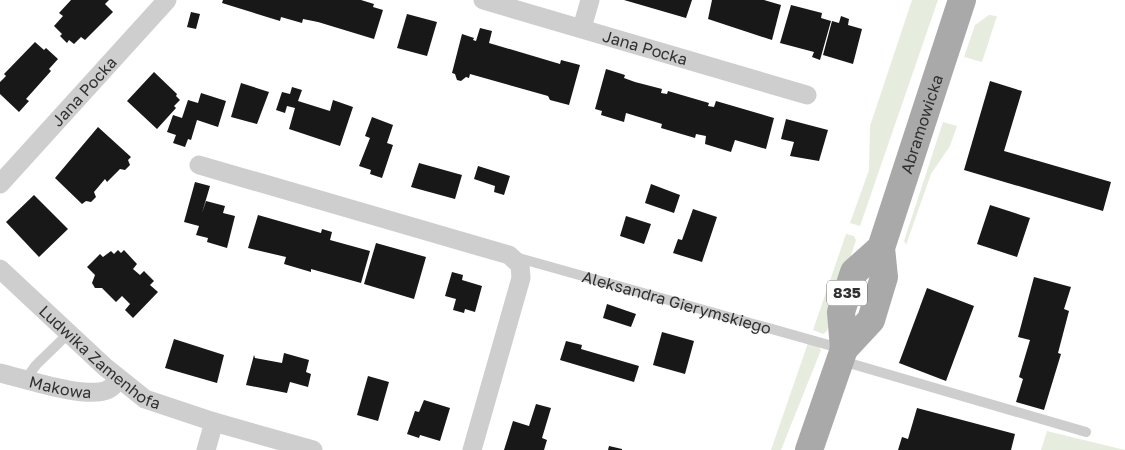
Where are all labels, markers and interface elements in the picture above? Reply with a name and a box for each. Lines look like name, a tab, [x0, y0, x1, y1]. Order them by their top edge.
street label: Jana Pocka	[600, 26, 690, 69]
street label: Jana Pocka	[47, 52, 121, 131]
street label: Abramowicka	[896, 72, 947, 176]
street label: Aleksandra Gierymskiego	[580, 266, 774, 338]
road number: 835	[827, 280, 867, 306]
street label: Ludwika Zamenhofa	[35, 301, 163, 413]
street label: Makowa	[27, 371, 92, 402]

